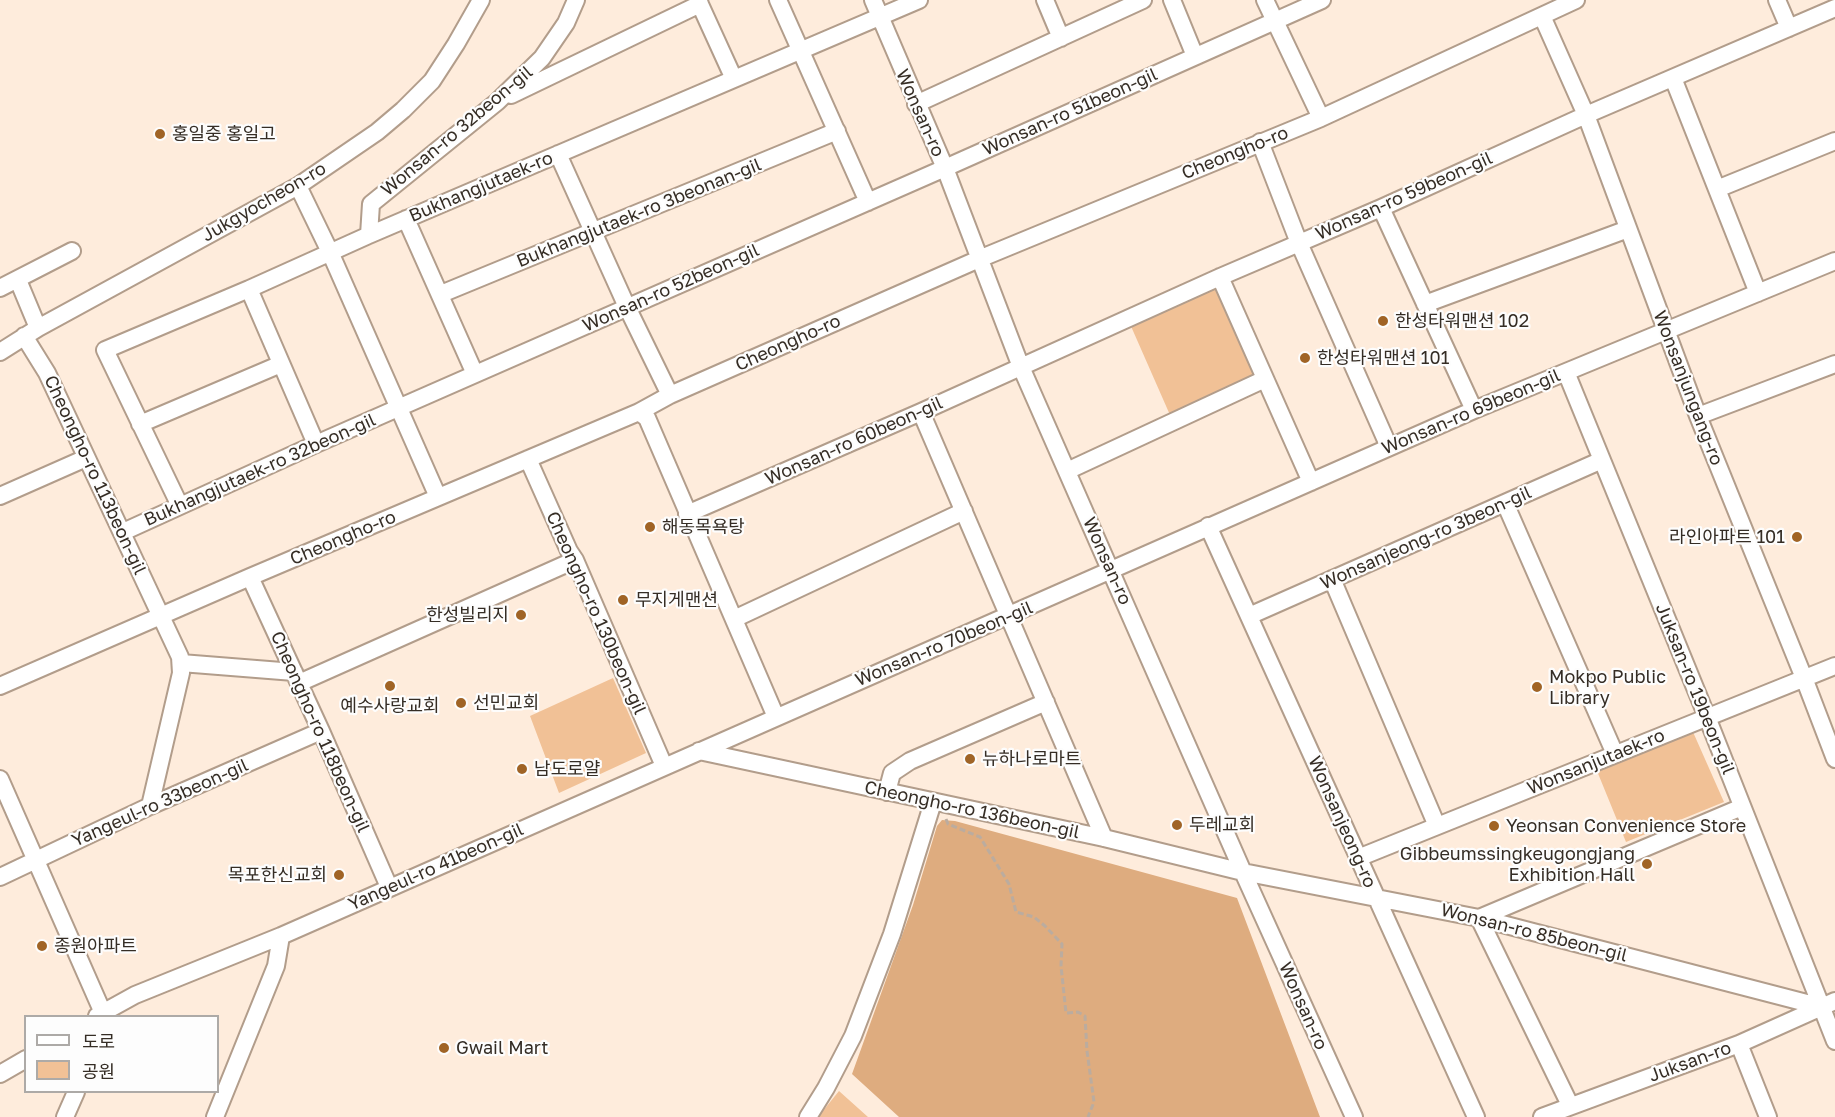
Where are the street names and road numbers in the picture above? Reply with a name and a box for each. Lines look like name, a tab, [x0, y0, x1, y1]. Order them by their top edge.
street label: Wonsan-ro 32beon-gil	[377, 61, 537, 201]
street label: Wonsan-ro 51beon-gil	[979, 64, 1161, 160]
street label: Wonsan-ro	[891, 66, 949, 160]
street label: Cheongho-ro	[1179, 122, 1291, 184]
street label: Bukhangjutaek-ro	[406, 147, 556, 227]
street label: Wonsan-ro 59beon-gil	[1312, 147, 1496, 245]
street label: Bukhangjutaek-ro 3beonan-gil	[513, 154, 765, 272]
street label: Jukgyocheon-ro	[198, 158, 330, 246]
street label: Wonsan-ro 52beon-gil	[579, 239, 763, 337]
street label: Wonsanjungang-ro	[1649, 308, 1727, 468]
street label: Cheongho-ro	[732, 310, 844, 376]
street label: Wonsan-ro 69beon-gil	[1378, 365, 1564, 459]
street label: Cheongho-ro 113beon-gil	[39, 372, 151, 578]
street label: Wonsan-ro 60beon-gil	[762, 392, 946, 490]
street label: Bukhangjutaek-ro 32beon-gil	[141, 409, 379, 531]
street label: Wonsanjeong-ro 3beon-gil	[1317, 482, 1535, 594]
street label: Cheongho-ro	[287, 506, 399, 570]
street label: Cheongho-ro 130beon-gil	[541, 508, 651, 718]
street label: Wonsan-ro	[1078, 514, 1136, 608]
street label: Wonsan-ro 70beon-gil	[852, 597, 1036, 691]
street label: Juksan-ro 19beon-gil	[1651, 600, 1739, 778]
street label: Cheongho-ro 118beon-gil	[266, 628, 374, 836]
street label: Wonsanjutaek-ro	[1524, 725, 1668, 799]
street label: Wonsanjeong-ro	[1303, 753, 1381, 891]
street label: Yangeul-ro 33beon-gil	[69, 754, 251, 852]
street label: Cheongho-ro 136beon-gil	[862, 777, 1082, 843]
street label: Yangeul-ro 41beon-gil	[345, 819, 527, 915]
street label: Wonsan-ro 85beon-gil	[1438, 899, 1630, 967]
street label: Wonsan-ro	[1274, 959, 1332, 1053]
street label: Juksan-ro	[1646, 1037, 1734, 1087]

